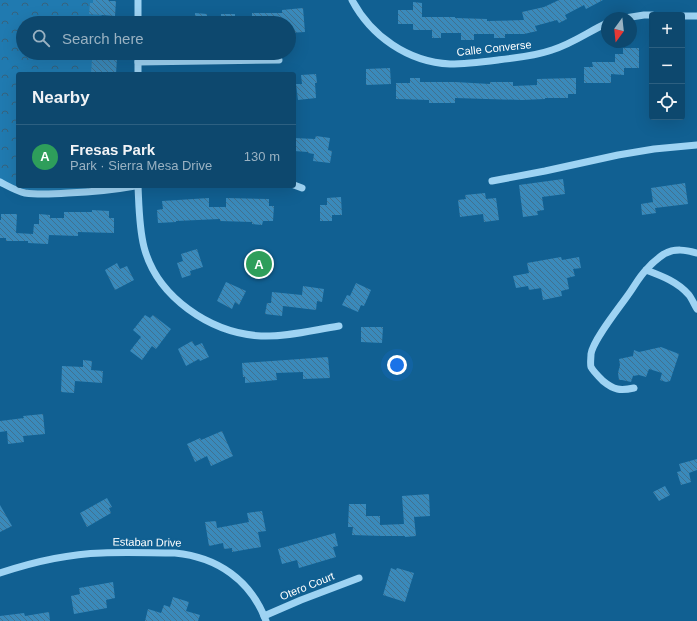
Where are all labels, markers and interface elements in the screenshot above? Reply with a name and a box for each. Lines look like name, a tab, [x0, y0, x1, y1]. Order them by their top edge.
north arrow	[601, 12, 637, 48]
map controls	[649, 12, 685, 120]
button: +	[649, 12, 685, 48]
search box	[16, 16, 296, 60]
icon: search	[30, 27, 52, 49]
text: Search here	[62, 30, 144, 47]
street label: Calle Converse	[456, 38, 532, 58]
button: −	[649, 48, 685, 84]
button: locate	[649, 84, 685, 120]
text: Nearby	[32, 88, 90, 107]
text: Fresas Park	[70, 141, 155, 158]
text: A	[40, 149, 50, 164]
text: 130 m	[244, 149, 280, 164]
text: Park · Sierra Mesa Drive	[70, 158, 212, 173]
pin: A	[246, 249, 272, 279]
your location	[387, 355, 407, 375]
street label: Estaban Drive	[112, 535, 182, 549]
street label: Otero Court	[278, 570, 336, 602]

